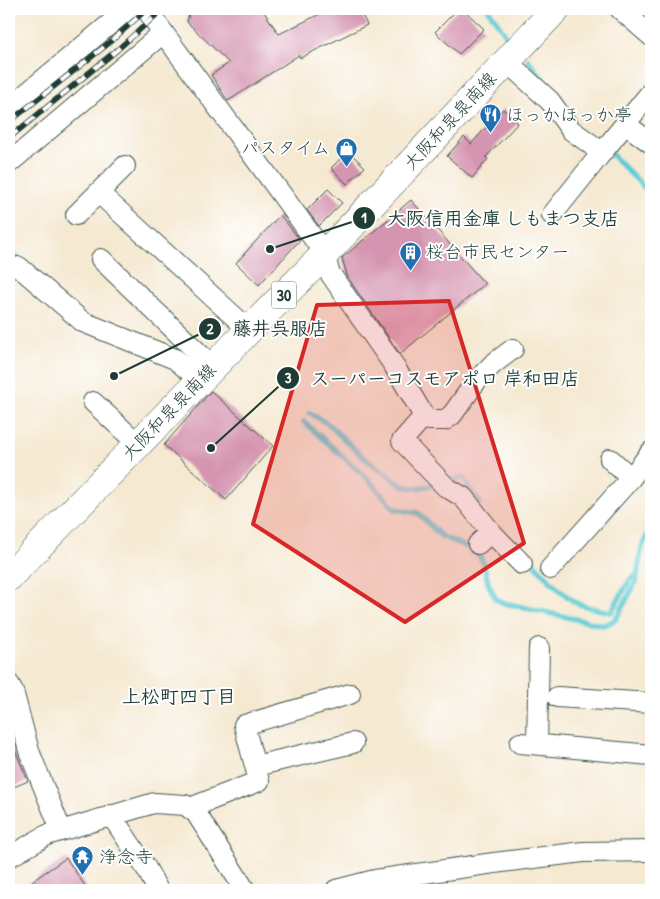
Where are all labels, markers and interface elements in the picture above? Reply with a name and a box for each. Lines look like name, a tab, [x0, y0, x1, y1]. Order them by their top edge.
street label: 大阪和泉泉南線	[398, 66, 502, 175]
place label: ほっかほっか亭	[506, 102, 632, 127]
restaurant icon: ほっかほっか亭	[478, 103, 502, 134]
place label: パスタイム	[241, 135, 330, 160]
shop icon: パスタイム	[334, 136, 358, 167]
callout: 大阪信用金庫 しもまつ支店	[352, 201, 629, 235]
text: 大阪信用金庫 しもまつ支店	[387, 205, 619, 231]
text: 1	[361, 207, 367, 228]
place label: 桜台市民センター	[426, 239, 569, 264]
building icon: 桜台市民センター	[398, 240, 422, 271]
road number: 30	[272, 282, 296, 308]
callout: 藤井呉服店	[198, 312, 338, 346]
text: 藤井呉服店	[232, 315, 328, 341]
text: 2	[206, 318, 214, 339]
street label: 大阪和泉泉南線	[116, 358, 221, 466]
callout: スーパーコスモアポロ 岸和田店	[275, 361, 590, 395]
text: スーパーコスモアポロ 岸和田店	[311, 365, 579, 391]
text: 3	[285, 367, 292, 388]
district label: 上松町四丁目	[122, 683, 236, 709]
place label: 浄念寺	[99, 844, 153, 869]
temple icon: 浄念寺	[71, 845, 95, 876]

